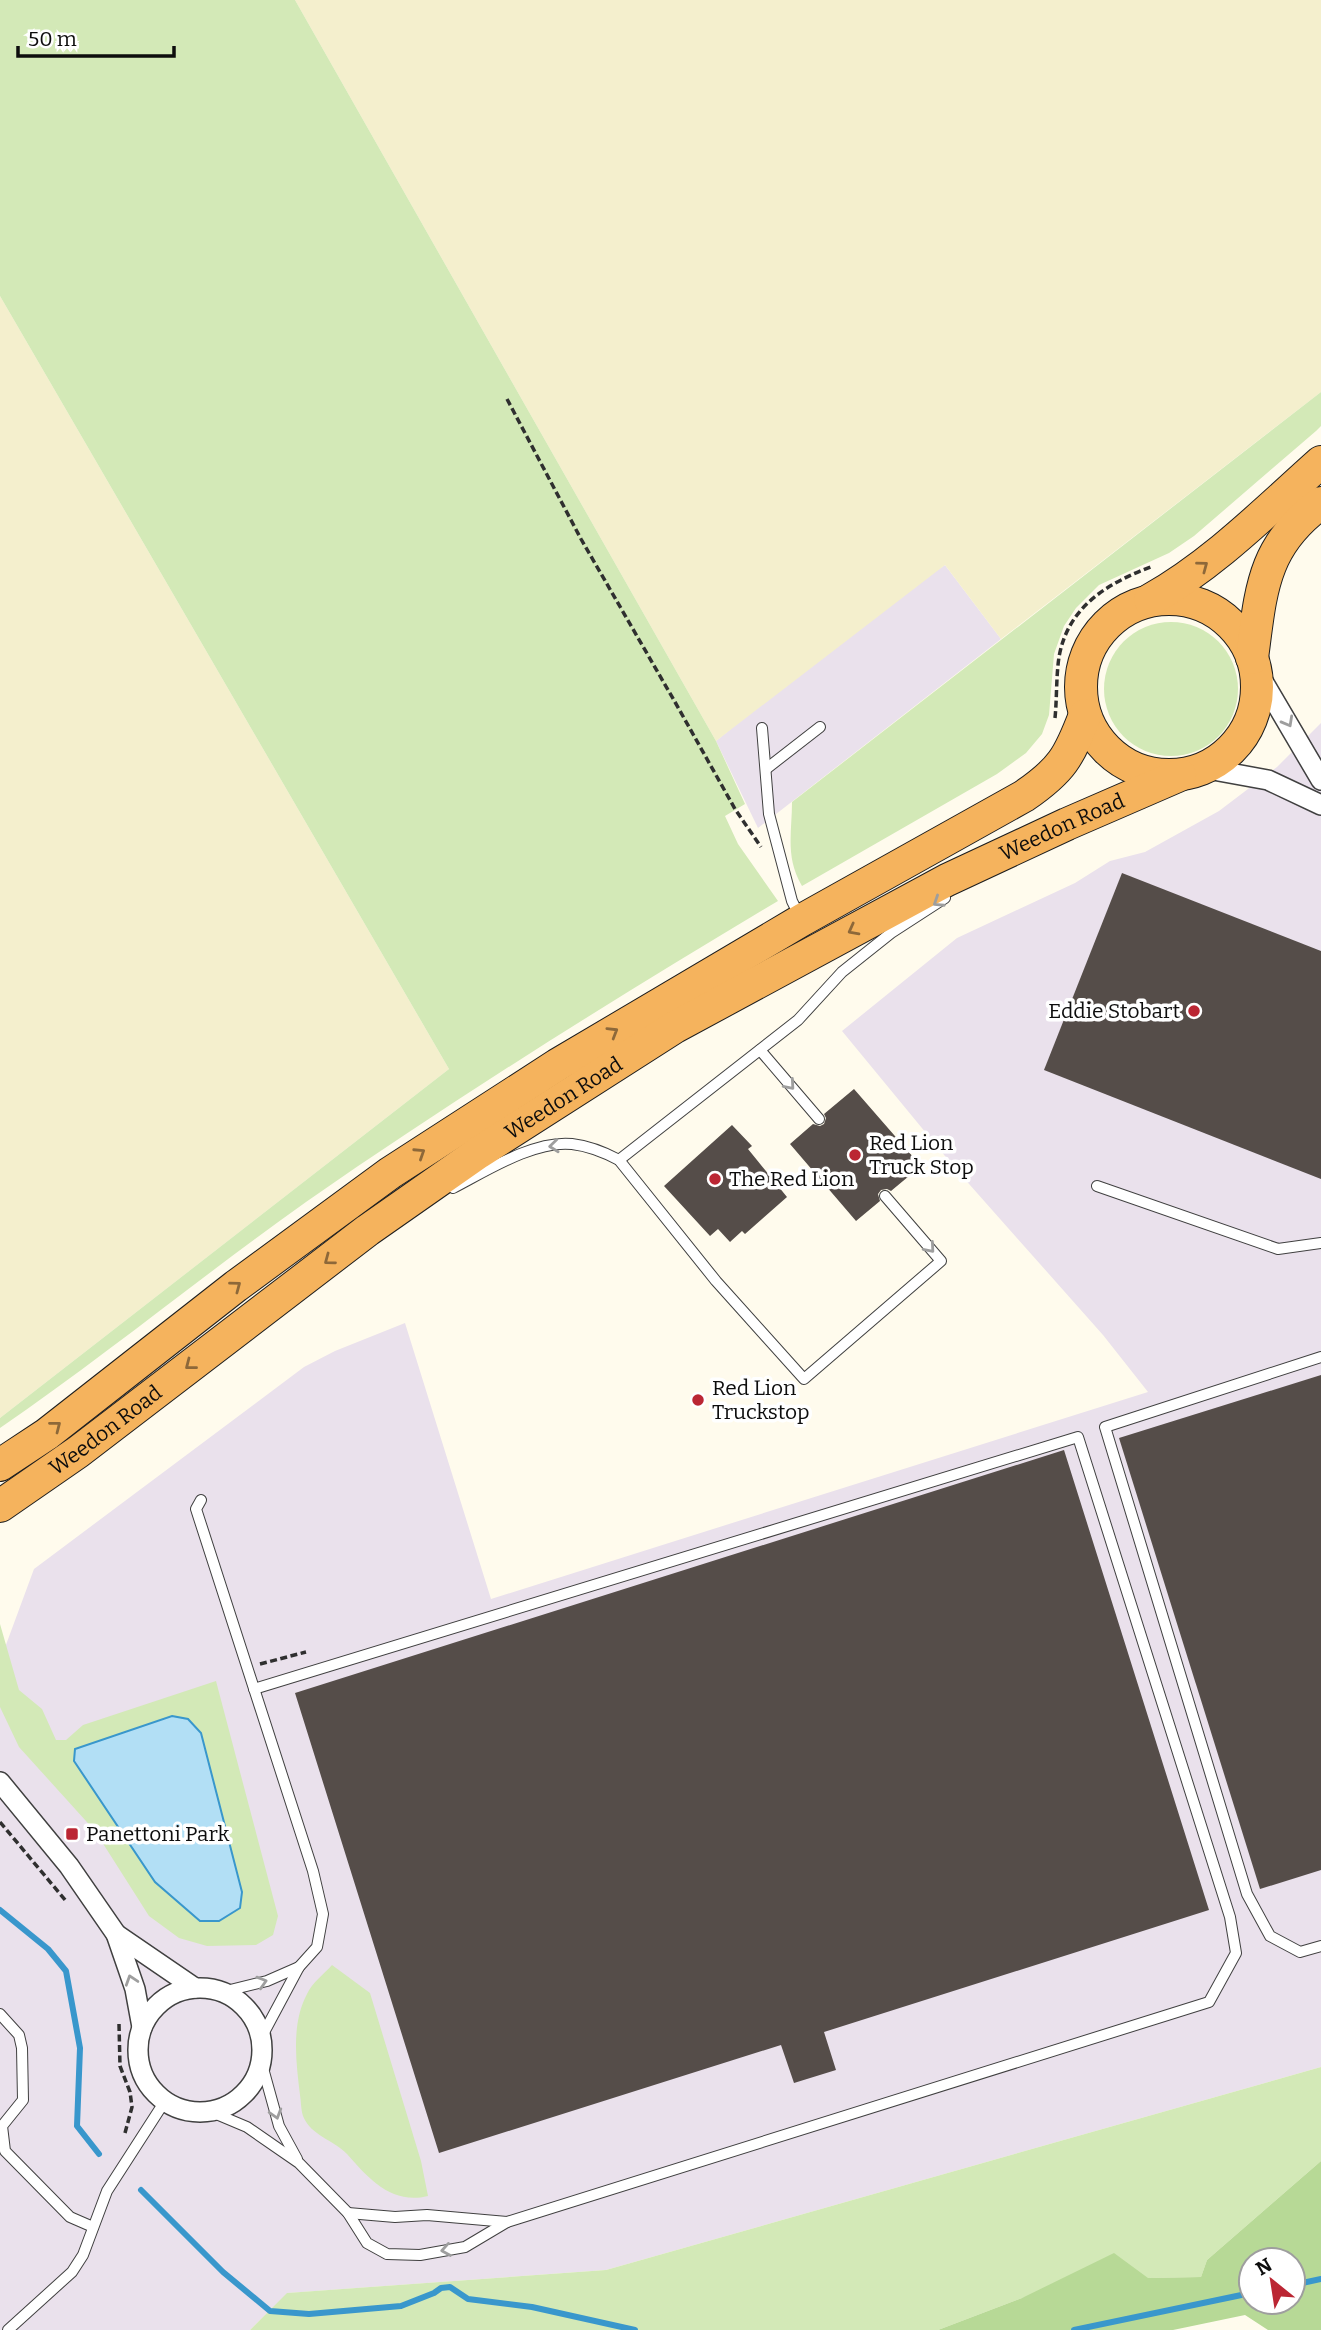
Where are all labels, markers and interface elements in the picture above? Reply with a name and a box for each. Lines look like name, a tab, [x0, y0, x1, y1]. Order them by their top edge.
scale bar	[18, 14, 173, 58]
text: 50 m	[28, 26, 77, 52]
one-way arrow	[1195, 562, 1208, 575]
one-way arrow	[1280, 715, 1293, 728]
street label: Weedon Road	[995, 788, 1128, 867]
one-way arrow	[933, 894, 946, 907]
one-way arrow	[848, 921, 860, 935]
place label: Eddie Stobart	[1048, 998, 1180, 1024]
marker: Eddie Stobart	[1186, 1003, 1202, 1019]
one-way arrow	[605, 1027, 618, 1040]
street label: Weedon Road	[500, 1051, 627, 1145]
one-way arrow	[782, 1076, 794, 1089]
place label: Red Lion Truck Stop	[869, 1130, 974, 1180]
one-way arrow	[548, 1138, 560, 1153]
marker: Red Lion Truck Stop	[847, 1147, 863, 1163]
one-way arrow	[412, 1149, 425, 1161]
place label: The Red Lion	[729, 1166, 854, 1192]
marker: The Red Lion	[707, 1171, 723, 1187]
one-way arrow	[922, 1240, 934, 1253]
one-way arrow	[325, 1251, 337, 1264]
one-way arrow	[228, 1282, 241, 1295]
one-way arrow	[186, 1356, 198, 1369]
place label: Red Lion Truckstop	[712, 1375, 810, 1425]
street label: Weedon Road	[44, 1379, 167, 1481]
marker: Red Lion Truckstop	[690, 1392, 706, 1408]
one-way arrow	[49, 1422, 61, 1435]
place label: Panettoni Park	[86, 1821, 229, 1847]
marker: Panettoni Park	[64, 1826, 80, 1842]
one-way arrow	[125, 1974, 140, 1986]
one-way arrow	[256, 1976, 268, 1991]
one-way arrow	[267, 2107, 282, 2119]
one-way arrow	[441, 2242, 453, 2257]
north arrow	[1237, 2246, 1307, 2316]
text: N	[1252, 2253, 1276, 2280]

